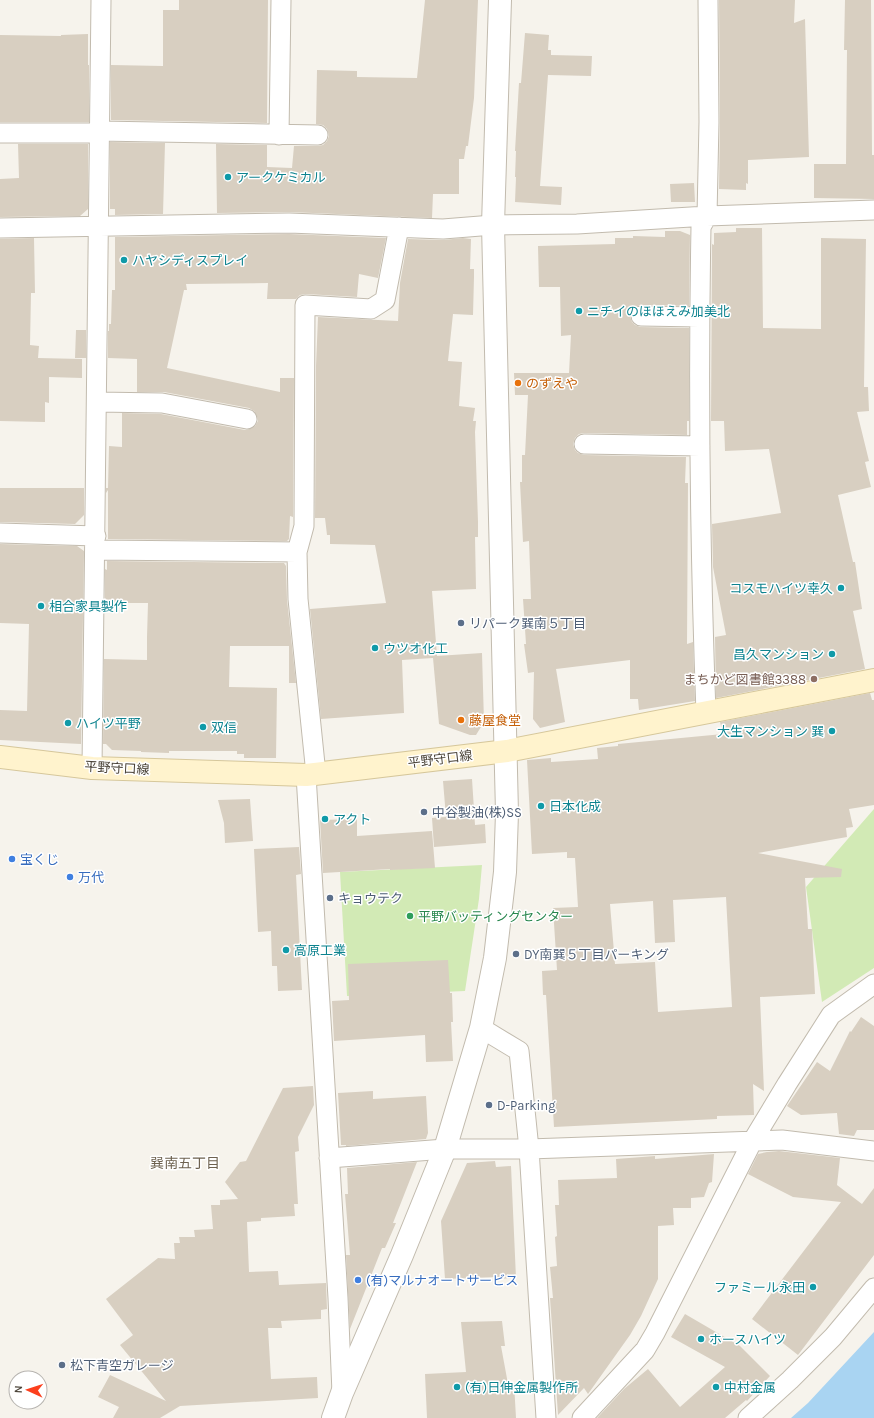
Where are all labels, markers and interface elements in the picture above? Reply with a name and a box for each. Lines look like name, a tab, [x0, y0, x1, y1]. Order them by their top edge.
place label: アークケミカル	[236, 170, 326, 185]
marker: アークケミカル	[223, 172, 233, 182]
place label: ハヤシディスプレイ	[132, 253, 248, 268]
marker: ハヤシディスプレイ	[119, 255, 129, 265]
place label: ニチイのほほえみ加美北	[587, 304, 730, 319]
marker: ニチイのほほえみ加美北	[574, 306, 584, 316]
place label: のずえや	[526, 376, 578, 391]
marker: のずえや	[513, 378, 523, 388]
place label: コスモハイツ幸久	[729, 581, 833, 596]
marker: コスモハイツ幸久	[836, 583, 846, 593]
place label: 相合家具製作	[49, 599, 127, 614]
marker: 相合家具製作	[36, 601, 46, 611]
place label: リパーク巽南５丁目	[469, 616, 586, 631]
marker: リパーク巽南５丁目	[456, 618, 466, 628]
place label: ウツオ化工	[383, 641, 448, 656]
marker: ウツオ化工	[370, 643, 380, 653]
place label: 昌久マンション	[733, 647, 824, 662]
marker: 昌久マンション	[827, 649, 837, 659]
place label: まちかど図書館3388	[684, 672, 806, 687]
marker: まちかど図書館3388	[809, 674, 819, 684]
place label: 藤屋食堂	[469, 713, 521, 728]
marker: 藤屋食堂	[456, 715, 466, 725]
place label: ハイツ平野	[76, 716, 141, 731]
marker: ハイツ平野	[63, 718, 73, 728]
place label: 双信	[211, 720, 237, 735]
marker: 双信	[198, 722, 208, 732]
place label: 大生マンション 巽	[717, 724, 824, 739]
marker: 大生マンション 巽	[827, 726, 837, 736]
street label: 平野守口線	[407, 748, 473, 770]
street label: 平野守口線	[84, 759, 150, 777]
place label: 日本化成	[549, 799, 601, 814]
marker: 日本化成	[536, 801, 546, 811]
place label: 中谷製油(株)SS	[432, 805, 522, 820]
marker: 中谷製油(株)SS	[419, 807, 429, 817]
place label: アクト	[333, 812, 371, 827]
marker: アクト	[320, 814, 330, 824]
place label: 宝くじ	[20, 852, 59, 867]
marker: 宝くじ	[7, 854, 17, 864]
place label: 万代	[78, 870, 104, 885]
marker: 万代	[65, 872, 75, 882]
place label: キョウテク	[338, 891, 403, 906]
marker: キョウテク	[325, 893, 335, 903]
place label: 平野バッティングセンター	[418, 909, 573, 924]
marker: 平野バッティングセンター	[405, 911, 415, 921]
place label: 高原工業	[294, 943, 346, 958]
marker: 高原工業	[281, 945, 291, 955]
place label: DY南巽５丁目パーキング	[524, 947, 669, 962]
marker: DY南巽５丁目パーキング	[511, 949, 521, 959]
place label: D-Parking	[497, 1098, 556, 1113]
marker: D-Parking	[484, 1100, 494, 1110]
district label: 巽南五丁目	[150, 1155, 220, 1172]
place label: (有)マルナオートサービス	[366, 1273, 518, 1288]
marker: (有)マルナオートサービス	[353, 1275, 363, 1285]
place label: ファミール永田	[714, 1280, 805, 1295]
marker: ファミール永田	[808, 1282, 818, 1292]
place label: ホースハイツ	[709, 1332, 786, 1347]
marker: ホースハイツ	[696, 1334, 706, 1344]
place label: 松下青空ガレージ	[70, 1358, 174, 1373]
marker: 松下青空ガレージ	[57, 1360, 67, 1370]
north arrow	[8, 1370, 48, 1410]
place label: (有)日伸金属製作所	[465, 1380, 578, 1395]
place label: 中村金属	[724, 1380, 776, 1395]
marker: (有)日伸金属製作所	[452, 1382, 462, 1392]
marker: 中村金属	[711, 1382, 721, 1392]
text: N	[12, 1385, 25, 1394]

